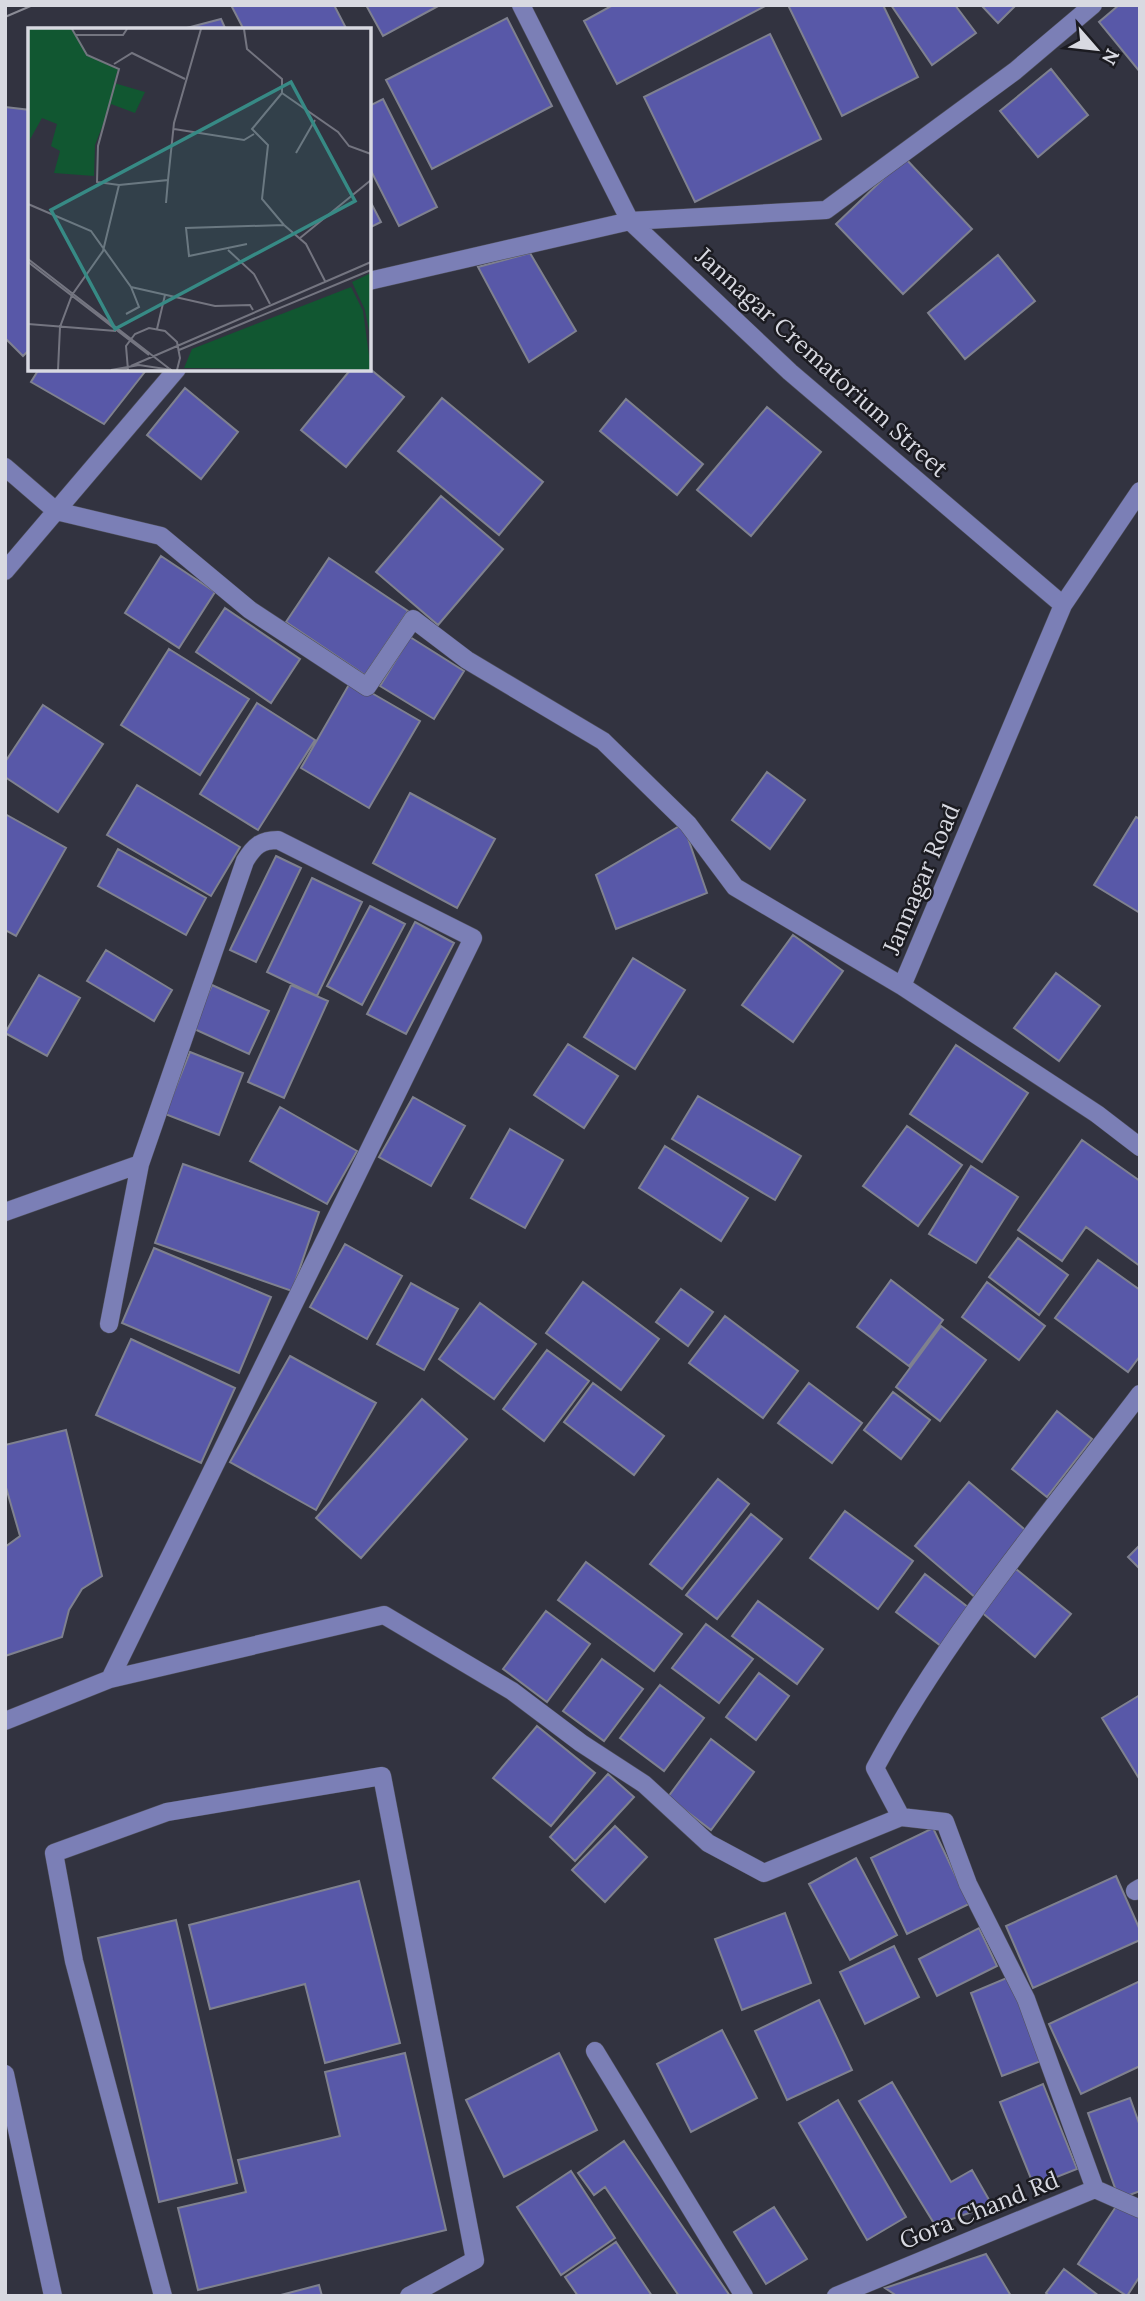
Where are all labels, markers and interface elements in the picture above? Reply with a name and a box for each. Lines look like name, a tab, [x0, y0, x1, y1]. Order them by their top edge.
north arrow	[1061, 14, 1131, 84]
inset map	[28, 28, 371, 371]
text: N	[1097, 45, 1125, 69]
street label: Jannagar Crematorium Street	[689, 240, 955, 484]
street label: Jannagar Road	[875, 799, 967, 960]
street label: Gora Chand Rd	[895, 2164, 1063, 2256]

